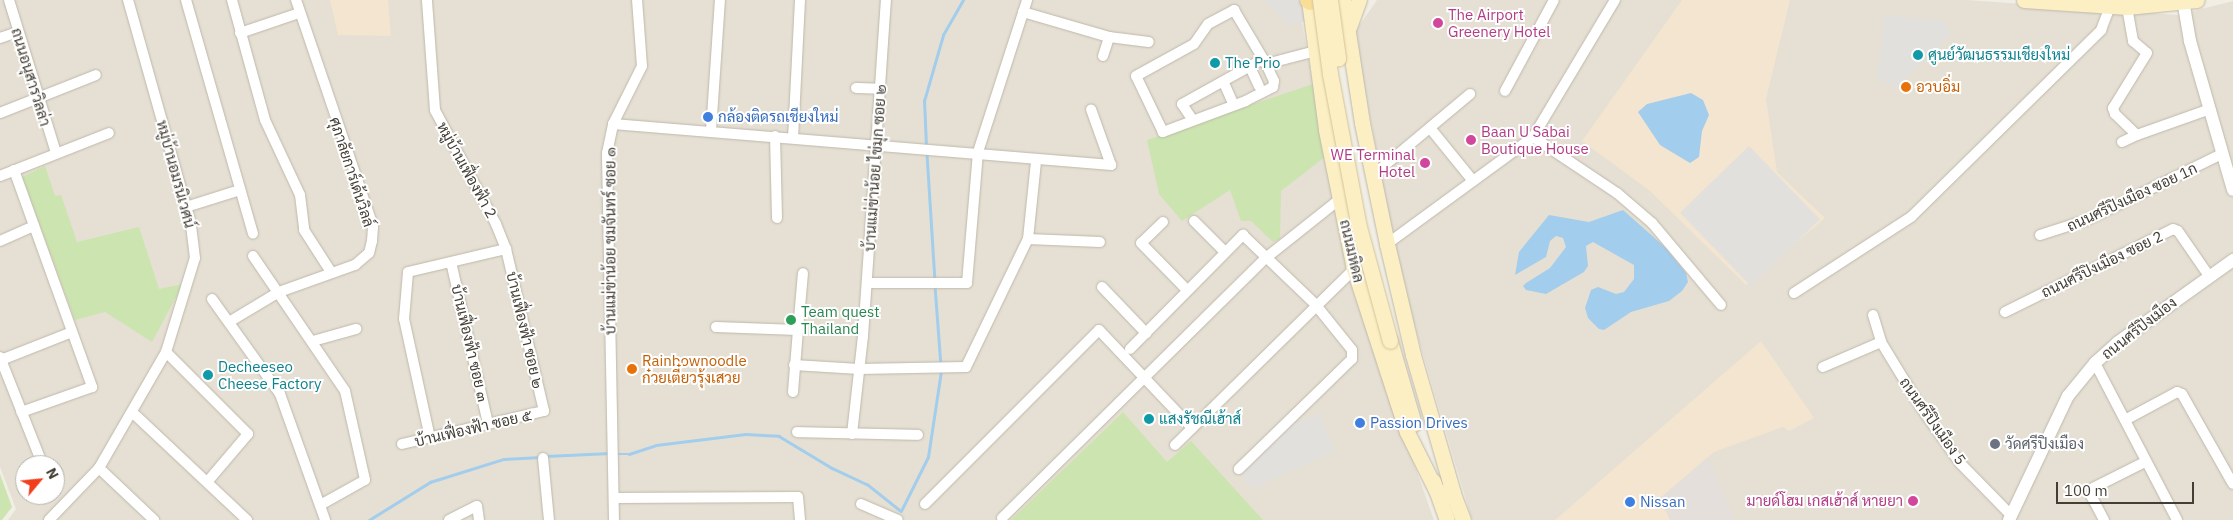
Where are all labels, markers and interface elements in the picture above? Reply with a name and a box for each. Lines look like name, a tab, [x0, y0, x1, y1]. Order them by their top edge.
place label: The Airport Greenery Hotel	[1448, 5, 1550, 40]
marker: The Airport Greenery Hotel	[1432, 17, 1444, 29]
street label: ถนนอนุสารวิลล่า	[8, 26, 54, 128]
place label: ศูนย์วัฒนธรรมเชียงใหม่	[1928, 46, 2070, 64]
marker: ศูนย์วัฒนธรรมเชียงใหม่	[1912, 49, 1924, 61]
place label: The Prio	[1225, 54, 1280, 72]
marker: The Prio	[1209, 57, 1221, 69]
place label: อวบอิ่ม	[1916, 78, 1960, 96]
marker: อวบอิ่ม	[1900, 81, 1912, 93]
street label: บ้านแม่ข่าน้อย ไข่มุก ซอย ๒	[860, 84, 890, 252]
place label: กล้องติดรถเชียงใหม่	[718, 108, 838, 126]
marker: กล้องติดรถเชียงใหม่	[702, 111, 714, 123]
street label: ศุภาลัยการ์เด้นวิลล์	[326, 115, 378, 229]
street label: หมู่บ้านอมรนิเวศน์	[153, 118, 199, 230]
street label: หมู่บ้านเฟื่องฟ้า 2	[433, 119, 501, 221]
place label: Baan U Sabai Boutique House	[1481, 122, 1589, 157]
marker: Baan U Sabai Boutique House	[1465, 134, 1477, 146]
place label: WE Terminal Hotel	[1331, 145, 1415, 180]
street label: บ้านแม่ข่าน้อย ชมจันทร์ ซอย ๑	[601, 147, 619, 335]
marker: WE Terminal Hotel	[1419, 157, 1431, 169]
street label: ถนนศรีปิงเมือง ซอย 1ก	[2064, 159, 2200, 235]
street label: ถนนมหิดล	[1336, 218, 1368, 284]
street label: ถนนศรีปิงเมือง ซอย 2	[2038, 227, 2166, 301]
street label: บ้านเฟื่องฟ้า ซอย ๒	[503, 270, 547, 390]
street label: บ้านเฟื่องฟ้า ซอย ๓	[448, 283, 492, 403]
street label: ถนนศรีปิงเมือง	[2098, 293, 2180, 363]
place label: Team quest Thailand	[801, 302, 879, 337]
marker: Team quest Thailand	[785, 314, 797, 326]
place label: Rainbownoodle ก๋วยเตี๋ยวรุ้งเสวย	[642, 351, 747, 386]
place label: Decheeseo Cheese Factory	[218, 357, 321, 392]
marker: Rainbownoodle ก๋วยเตี๋ยวรุ้งเสวย	[626, 363, 638, 375]
marker: Decheeseo Cheese Factory	[202, 369, 214, 381]
street label: ถนนศรีปิงเมือง 5	[1896, 374, 1970, 468]
street label: บ้านเฟื่องฟ้า ซอย ๕	[413, 406, 533, 450]
place label: แสงรัชณีเฮ้าส์	[1159, 410, 1241, 428]
marker: แสงรัชณีเฮ้าส์	[1143, 413, 1155, 425]
place label: Passion Drives	[1370, 414, 1468, 432]
marker: Passion Drives	[1354, 417, 1366, 429]
place label: วัดศรีปิงเมือง	[2005, 435, 2084, 453]
marker: วัดศรีปิงเมือง	[1989, 438, 2001, 450]
north arrow	[15, 455, 65, 505]
text: N	[42, 465, 63, 482]
scale bar	[2058, 472, 2196, 504]
text: 100 m	[2064, 481, 2108, 500]
place label: มายด์โฮม เกสเฮ้าส์ หายยา	[1746, 492, 1903, 510]
place label: Nissan	[1640, 493, 1685, 511]
marker: มายด์โฮม เกสเฮ้าส์ หายยา	[1907, 495, 1919, 507]
marker: Nissan	[1624, 496, 1636, 508]

